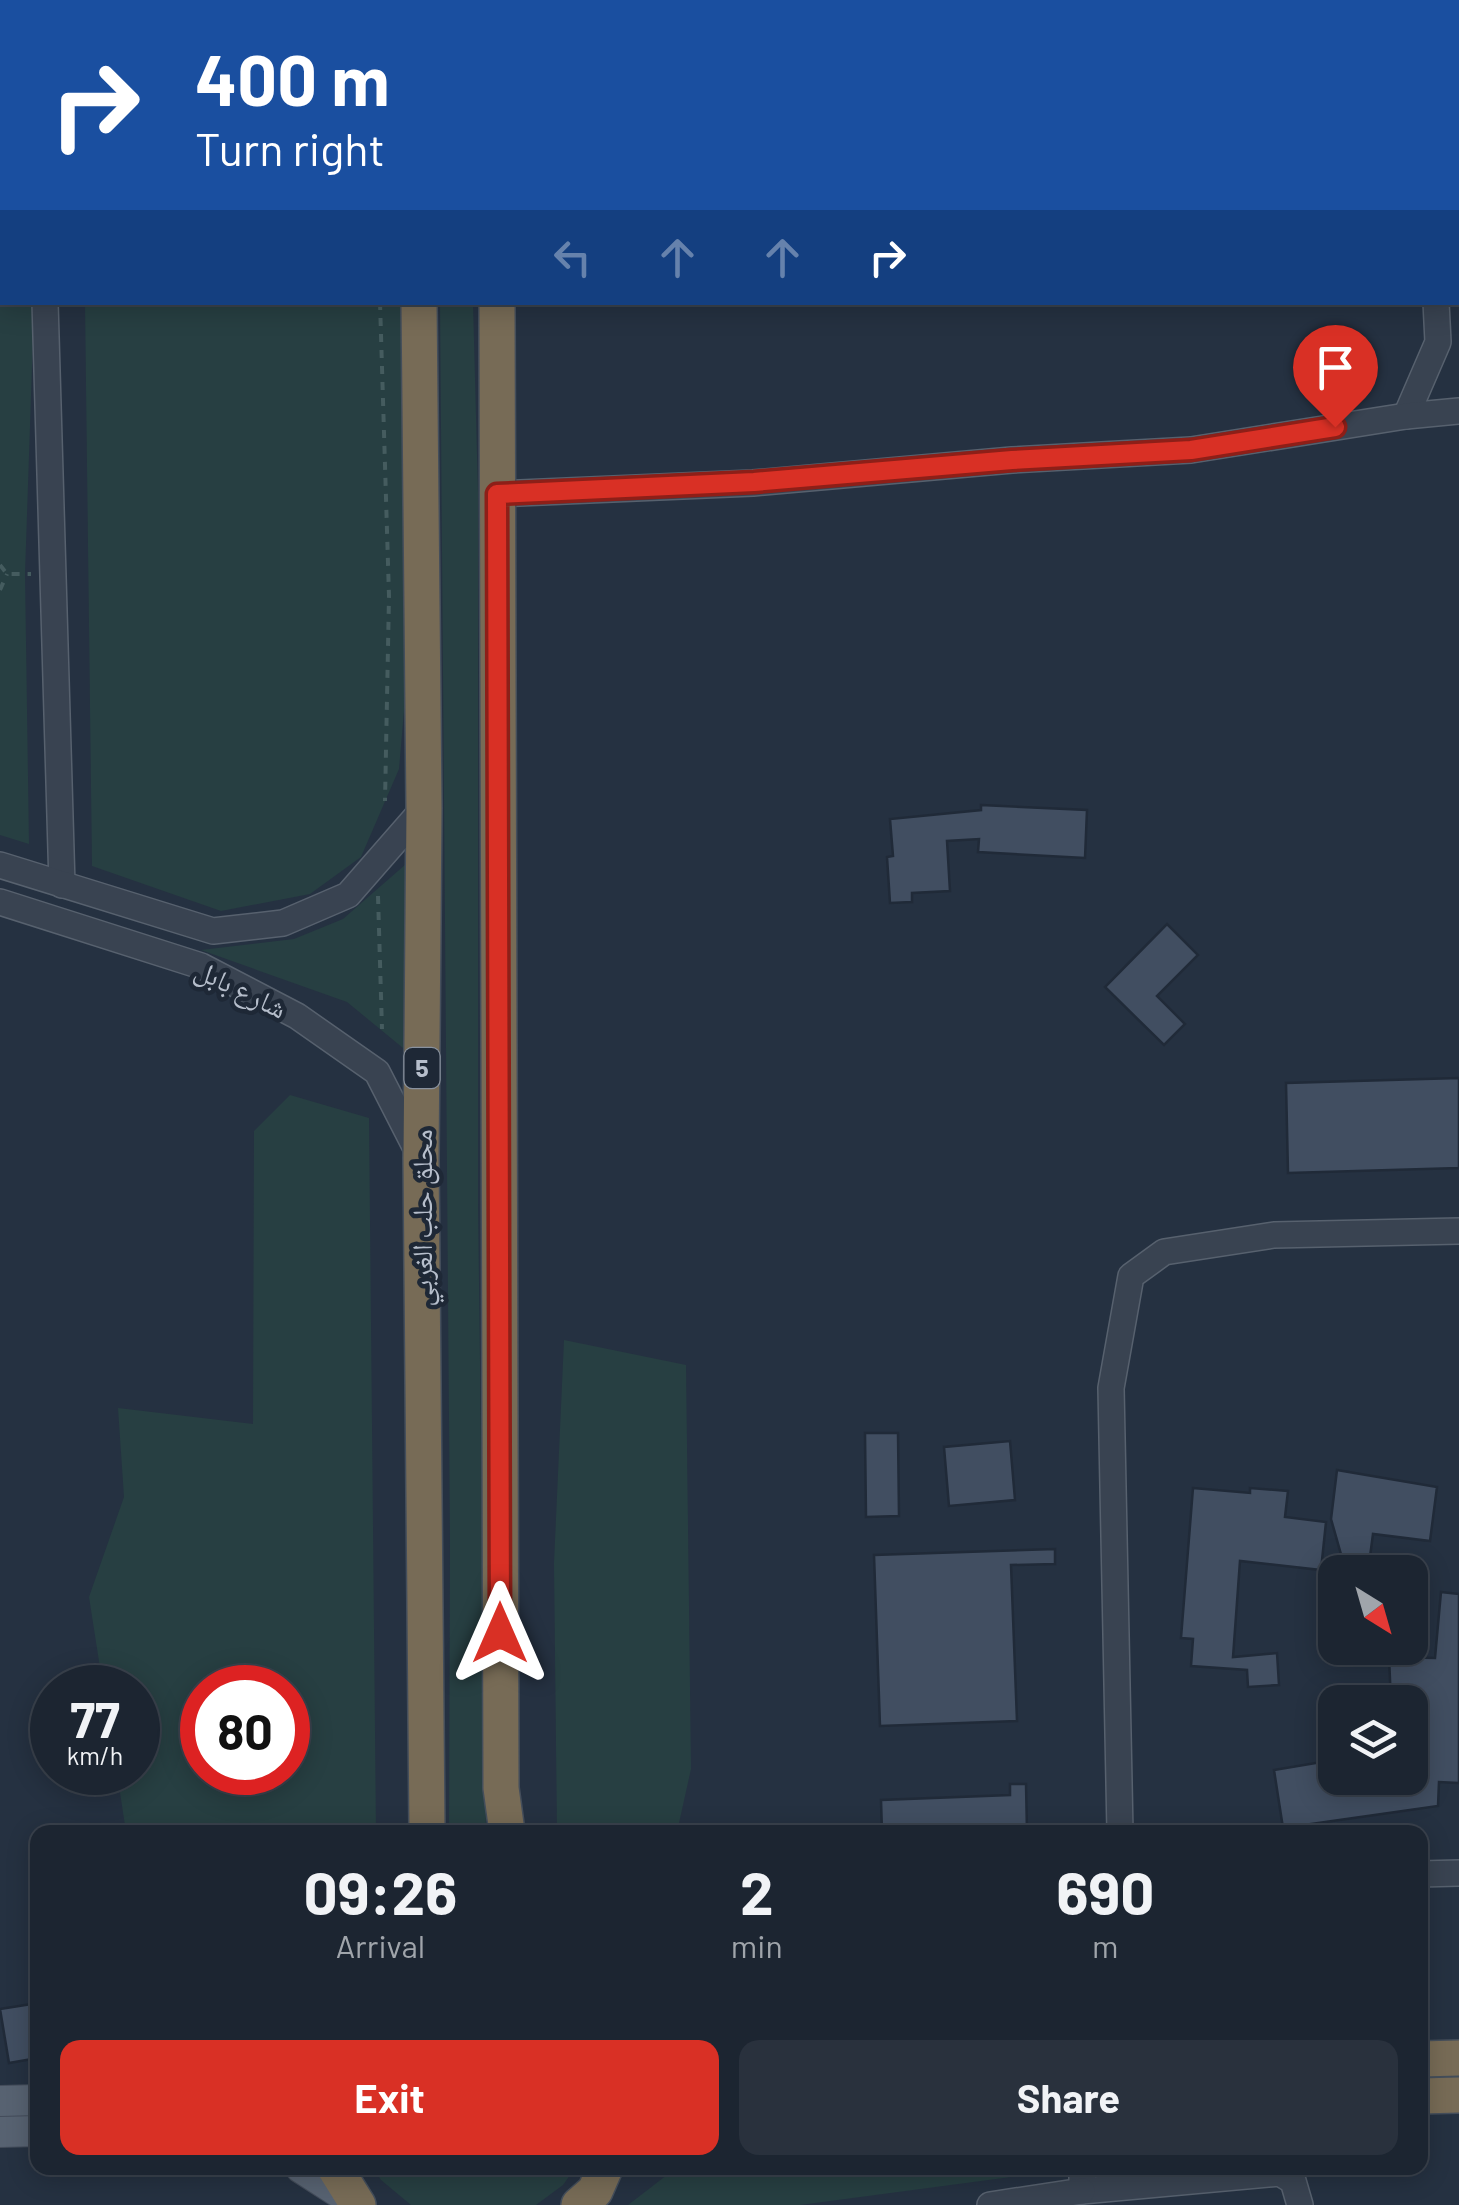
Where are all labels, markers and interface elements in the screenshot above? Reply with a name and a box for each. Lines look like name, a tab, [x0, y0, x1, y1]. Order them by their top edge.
text: 400 m	[195, 36, 390, 120]
icon: right	[30, 40, 160, 170]
text: Turn right	[195, 121, 385, 175]
icon: left	[545, 230, 600, 285]
icon: ahead	[650, 230, 705, 285]
icon: ahead	[755, 230, 810, 285]
icon: right	[860, 230, 915, 285]
pin	[1293, 325, 1378, 428]
icon: arrive	[1308, 340, 1363, 395]
street label: شارع بابل	[189, 951, 293, 1027]
road number: 5	[404, 1048, 440, 1088]
street label: محلق حلب الغربي	[404, 1129, 445, 1307]
north arrow	[1318, 1555, 1428, 1665]
map controls	[1318, 1555, 1428, 1795]
position arrow	[448, 1581, 552, 1685]
speed limit sign: 80	[180, 1665, 310, 1795]
button: layers	[1318, 1685, 1428, 1795]
text: 77	[70, 1688, 120, 1748]
text: km/h	[67, 1740, 123, 1770]
text: 09:26	[304, 1855, 457, 1927]
text: 2	[740, 1855, 774, 1927]
text: 690	[1056, 1855, 1154, 1927]
text: Arrival	[336, 1926, 425, 1964]
text: min	[731, 1926, 783, 1964]
text: m	[1092, 1926, 1119, 1964]
button: Exit	[60, 2040, 719, 2155]
button: Share	[739, 2040, 1398, 2155]

